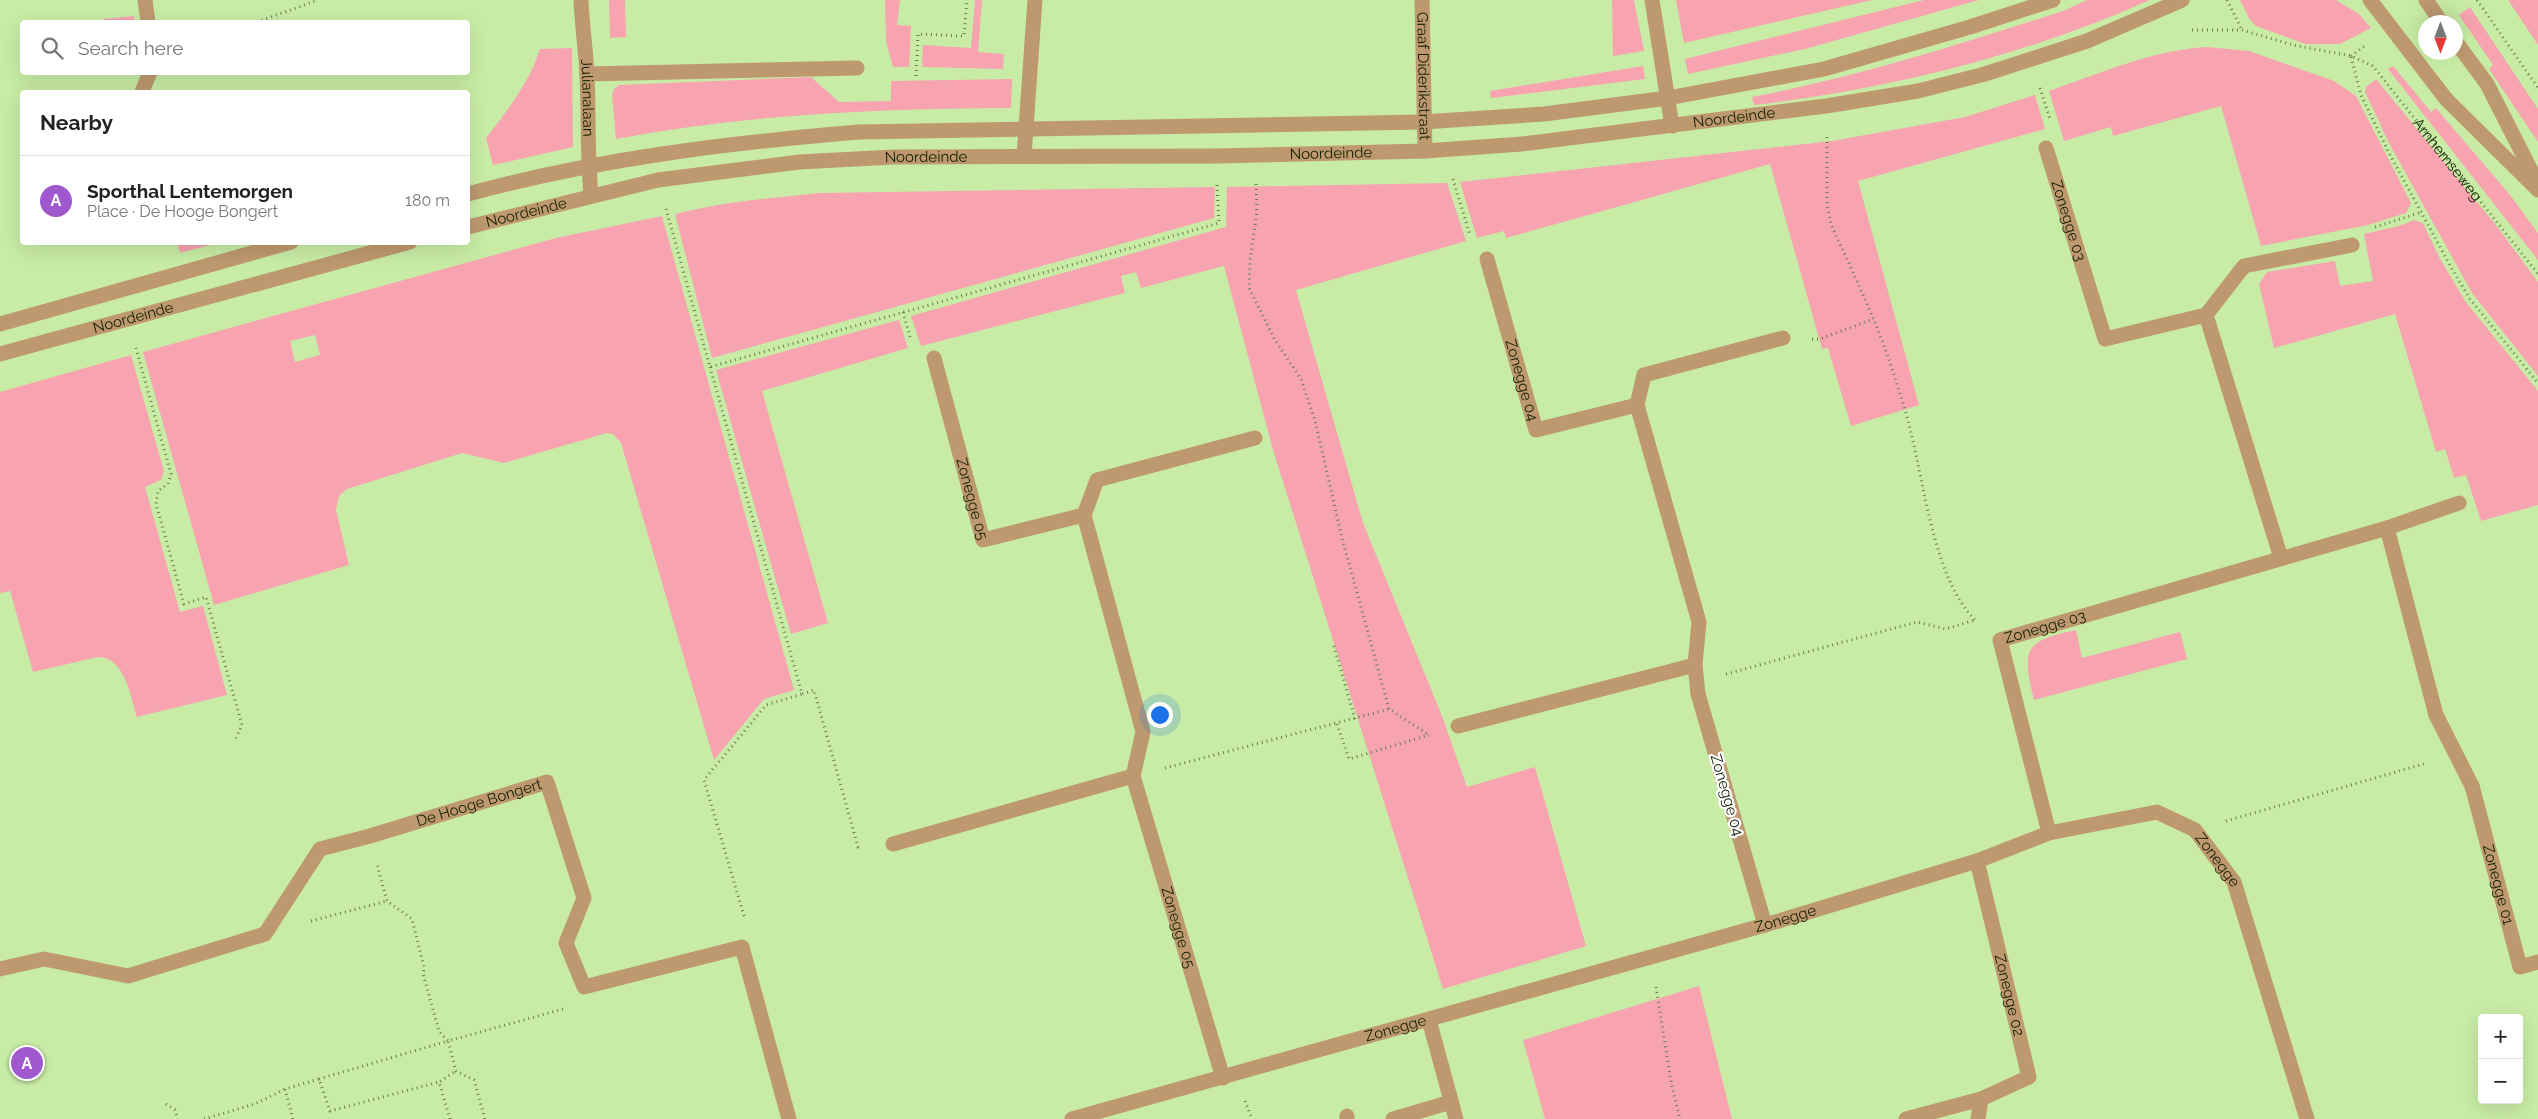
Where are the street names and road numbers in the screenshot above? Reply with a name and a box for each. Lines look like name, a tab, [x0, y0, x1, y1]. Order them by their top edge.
street label: Graaf Diderikstraat	[1413, 12, 1434, 140]
street label: Julianalaan	[577, 58, 597, 137]
street label: Noordeinde	[1692, 103, 1776, 132]
street label: Arnhemseweg	[2409, 114, 2486, 205]
street label: Noordeinde	[1289, 143, 1373, 163]
street label: Noordeinde	[884, 148, 968, 166]
street label: Zonegge 03	[2047, 178, 2089, 263]
street label: Noordeinde	[484, 194, 569, 231]
street label: Noordeinde	[91, 298, 176, 337]
street label: Zonegge 04	[1501, 337, 1542, 423]
street label: Zonegge 05	[952, 456, 992, 542]
street label: Zonegge 03	[2002, 607, 2088, 647]
street label: Zonegge 04	[1707, 752, 1747, 838]
street label: De Hooge Bongert	[414, 775, 544, 830]
street label: Zonegge	[2191, 829, 2244, 891]
street label: Zonegge 01	[2479, 842, 2518, 927]
street label: Zonegge 05	[1157, 884, 1199, 970]
street label: Zonegge	[1753, 901, 1818, 936]
street label: Zonegge 02	[1991, 952, 2028, 1038]
street label: Zonegge	[1363, 1011, 1429, 1046]

